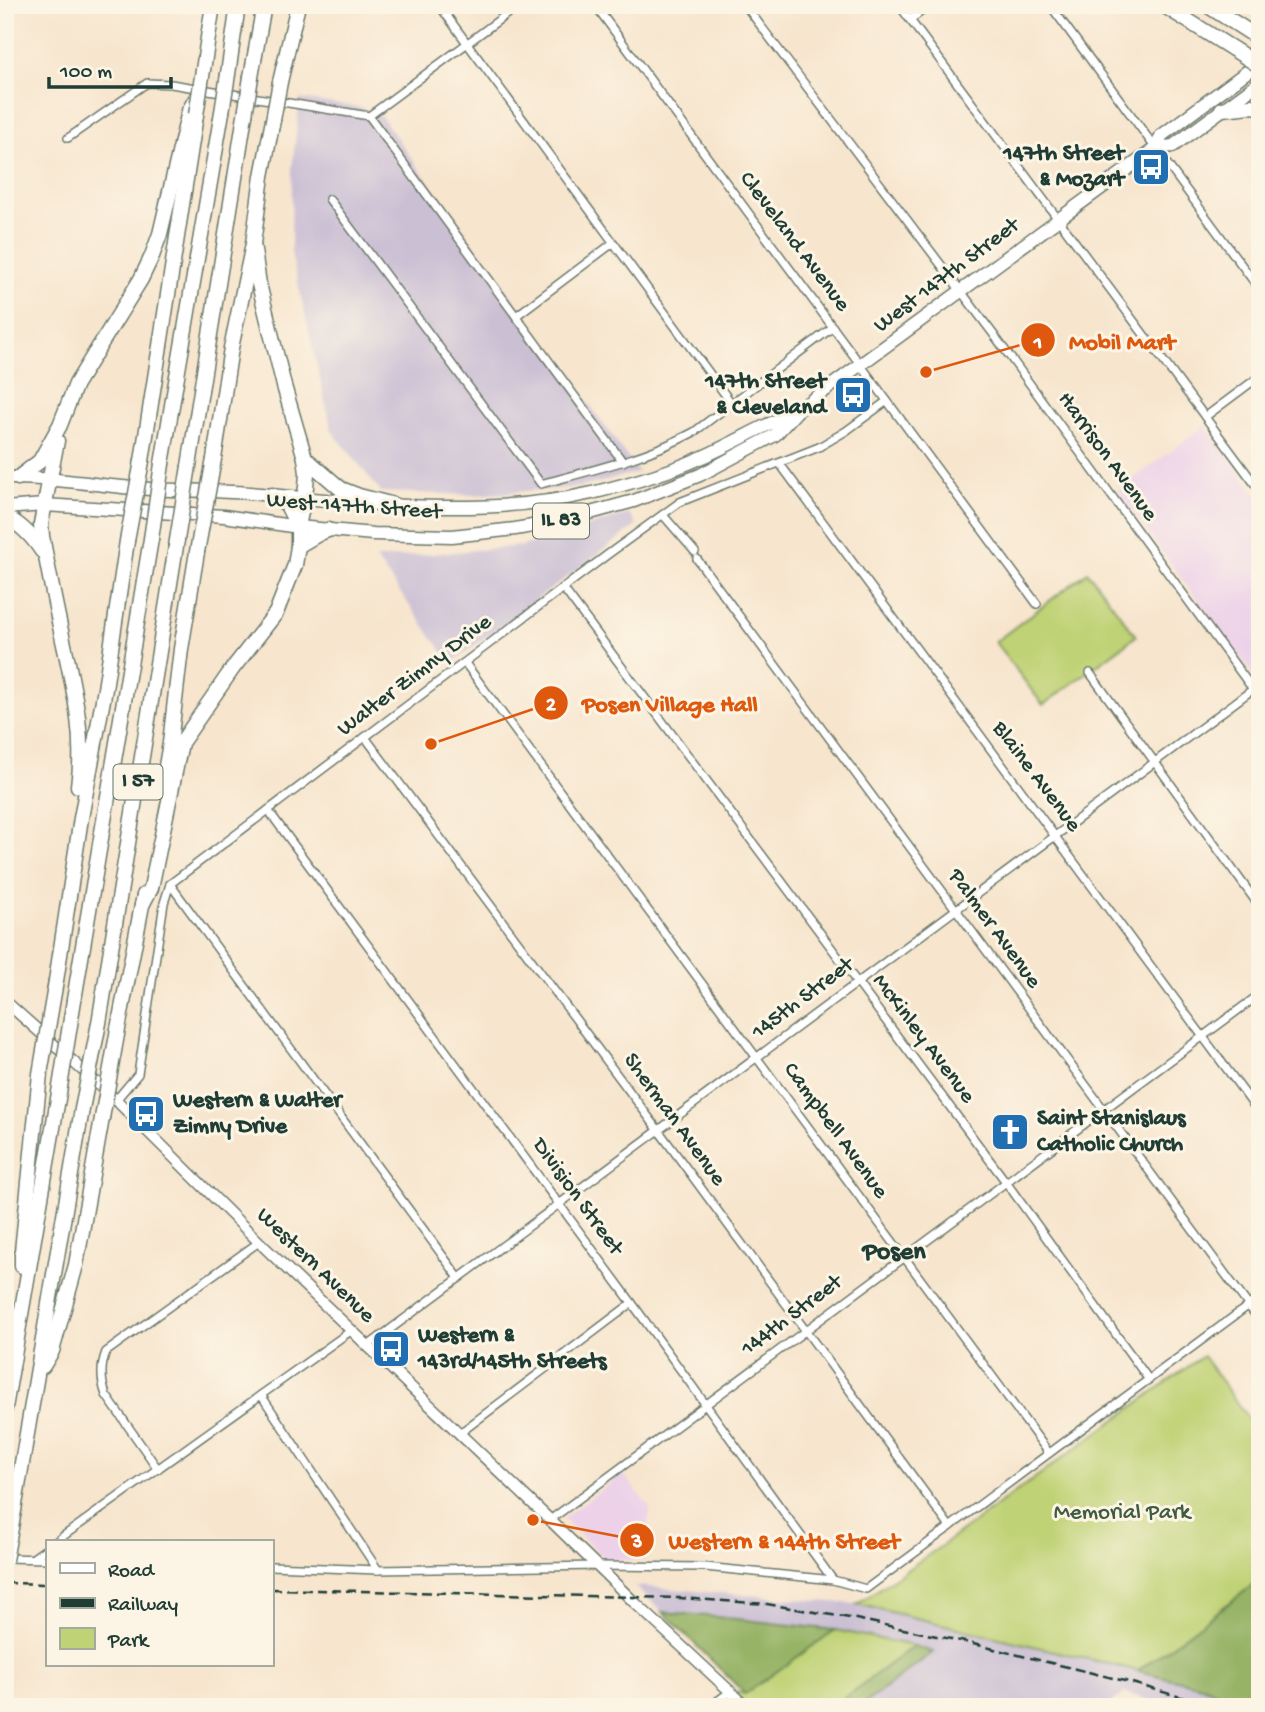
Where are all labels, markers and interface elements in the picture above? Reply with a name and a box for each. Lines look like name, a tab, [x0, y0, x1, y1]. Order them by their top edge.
scale bar	[49, 46, 172, 90]
text: 100 m	[59, 61, 112, 86]
place label: 147th Street & Mozart	[1002, 141, 1127, 194]
bus stop icon: 147th Street & Mozart	[1130, 146, 1172, 188]
street label: Cleveland Avenue	[733, 167, 856, 318]
street label: West 147th Street	[869, 211, 1026, 340]
callout: Mobil Mart	[1020, 318, 1189, 363]
text: Mobil Mart	[1069, 330, 1177, 359]
text: 1	[1033, 332, 1042, 357]
place label: 147th Street & Cleveland	[704, 369, 829, 422]
bus stop icon: 147th Street & Cleveland	[832, 374, 874, 416]
street label: Harrison Avenue	[1051, 387, 1164, 528]
street label: West 147th Street	[266, 487, 444, 527]
road number: IL 83	[533, 504, 589, 538]
street label: Walter Zimny Drive	[332, 608, 498, 743]
callout: Posen Village Hall	[533, 680, 772, 725]
text: Posen Village Hall	[580, 692, 758, 721]
text: 2	[546, 694, 557, 719]
street label: Blaine Avenue	[985, 715, 1087, 839]
road number: I 57	[114, 764, 162, 800]
street label: Palmer Avenue	[941, 863, 1047, 995]
street label: 145th Street	[746, 951, 861, 1047]
street label: McKinley Avenue	[866, 969, 981, 1110]
street label: Sherman Avenue	[617, 1048, 732, 1193]
street label: Campbell Avenue	[777, 1058, 894, 1205]
place label: Western & Walter Zimny Drive	[172, 1088, 344, 1141]
bus stop icon: Western & Walter Zimny Drive	[125, 1093, 167, 1135]
place label: Saint Stanislaus Catholic Church	[1037, 1106, 1187, 1159]
church icon: Saint Stanislaus Catholic Church	[989, 1111, 1031, 1153]
street label: Division Street	[524, 1132, 629, 1262]
street label: Western Avenue	[250, 1203, 381, 1330]
district label: Posen	[860, 1238, 926, 1269]
street label: 144th Street	[735, 1268, 849, 1363]
place label: Western & 143rd/145th Streets	[417, 1323, 608, 1376]
bus stop icon: Western & 143rd/145th Streets	[370, 1328, 412, 1370]
park label: Memorial Park	[1054, 1500, 1193, 1527]
callout: Western & 144th Street	[619, 1517, 913, 1562]
text: Western & 144th Street	[668, 1529, 902, 1558]
text: 3	[631, 1531, 643, 1556]
legend	[46, 1540, 273, 1666]
text: Road	[108, 1560, 156, 1585]
text: Railway	[108, 1594, 178, 1619]
text: Park	[107, 1630, 151, 1655]

